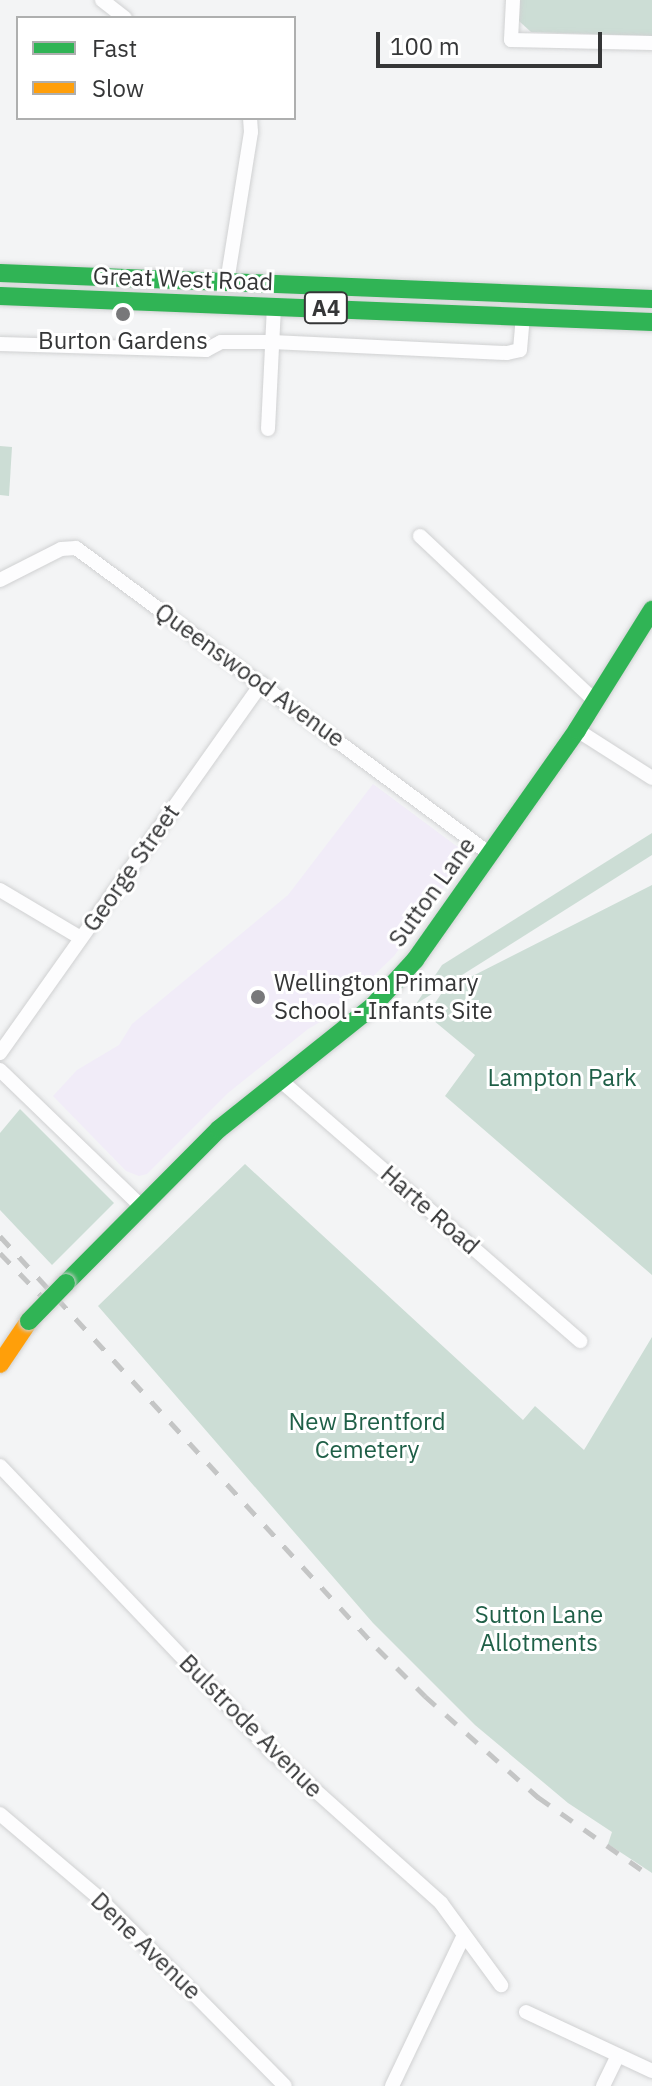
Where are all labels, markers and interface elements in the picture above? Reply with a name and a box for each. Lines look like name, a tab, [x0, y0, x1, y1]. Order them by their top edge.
legend	[16, 16, 296, 120]
scale bar	[380, 16, 606, 66]
text: 100 m	[390, 30, 460, 62]
text: Fast	[92, 32, 137, 64]
text: Slow	[92, 72, 144, 104]
street label: Great West Road	[92, 261, 274, 297]
road number: A4	[302, 290, 350, 326]
marker: Burton Gardens	[114, 305, 132, 323]
place label: Burton Gardens	[38, 327, 208, 355]
street label: Queenswood Avenue	[150, 597, 350, 753]
street label: George Street	[77, 799, 185, 937]
street label: Sutton Lane	[383, 832, 481, 952]
place label: Wellington Primary School - Infants Site	[274, 969, 493, 1025]
marker: Wellington Primary School - Infants Site	[249, 988, 267, 1006]
park label: Lampton Park	[487, 1064, 637, 1092]
street label: Harte Road	[375, 1159, 485, 1261]
park label: New Brentford Cemetery	[288, 1408, 446, 1464]
park label: Sutton Lane Allotments	[475, 1601, 603, 1657]
street label: Bulstrode Avenue	[173, 1648, 329, 1804]
street label: Dene Avenue	[85, 1886, 207, 2006]

